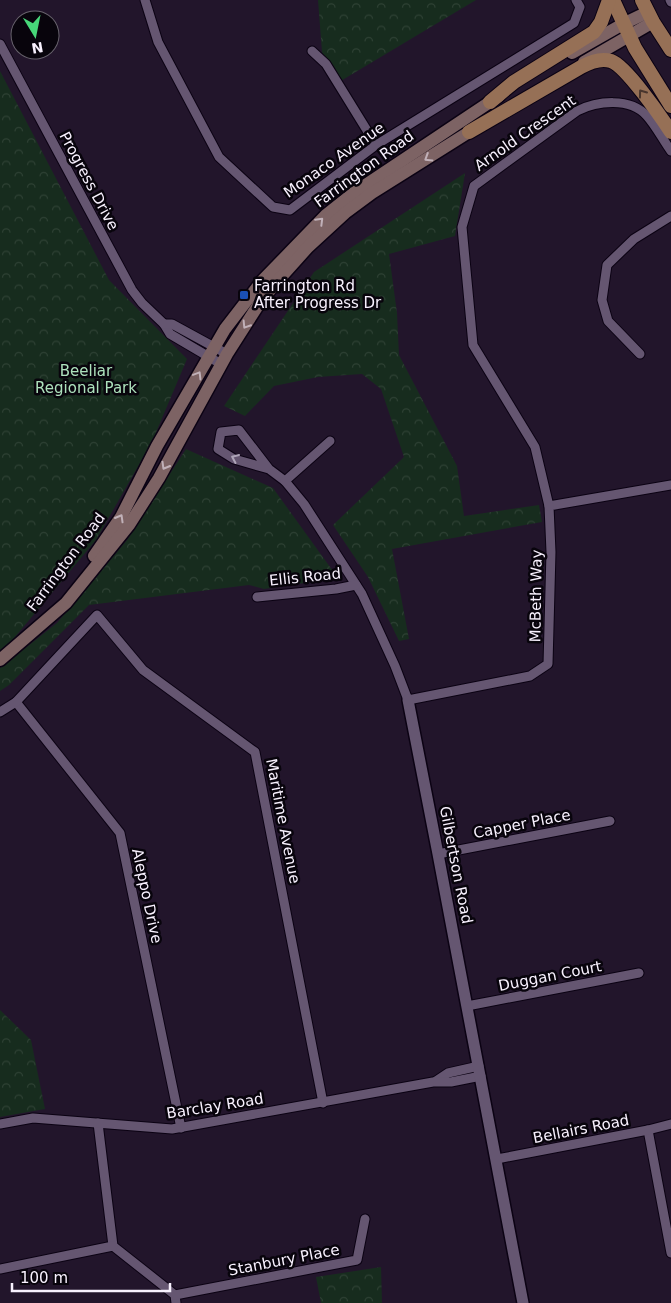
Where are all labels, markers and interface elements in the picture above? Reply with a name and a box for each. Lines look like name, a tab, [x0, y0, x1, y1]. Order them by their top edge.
north arrow	[10, 10, 60, 60]
text: N	[30, 39, 44, 57]
one-way arrow	[639, 89, 648, 99]
street label: Arnold Crescent	[471, 91, 579, 175]
street label: Monaco Avenue	[280, 119, 388, 201]
street label: Farrington Road	[311, 127, 417, 211]
street label: Progress Drive	[56, 129, 122, 233]
one-way arrow	[424, 151, 433, 161]
one-way arrow	[314, 218, 323, 227]
place label: Farrington Rd After Progress Dr	[254, 277, 382, 312]
marker: Farrington Rd After Progress Dr	[238, 289, 250, 301]
one-way arrow	[242, 319, 252, 328]
park label: Beeliar Regional Park	[35, 362, 137, 397]
one-way arrow	[191, 372, 201, 381]
one-way arrow	[231, 454, 240, 465]
one-way arrow	[162, 461, 172, 470]
street label: Farrington Road	[23, 509, 109, 615]
one-way arrow	[113, 514, 123, 523]
street label: McBeth Way	[526, 549, 546, 643]
street label: Ellis Road	[268, 564, 342, 590]
street label: Maritime Avenue	[262, 757, 304, 885]
street label: Gilbertson Road	[436, 805, 476, 925]
street label: Capper Place	[472, 806, 572, 842]
street label: Aleppo Drive	[128, 847, 166, 945]
street label: Duggan Court	[497, 957, 603, 995]
street label: Barclay Road	[165, 1089, 265, 1123]
street label: Bellairs Road	[531, 1111, 631, 1147]
street label: Stanbury Place	[227, 1240, 341, 1280]
scale bar	[12, 1260, 170, 1292]
text: 100 m	[20, 1269, 68, 1287]

